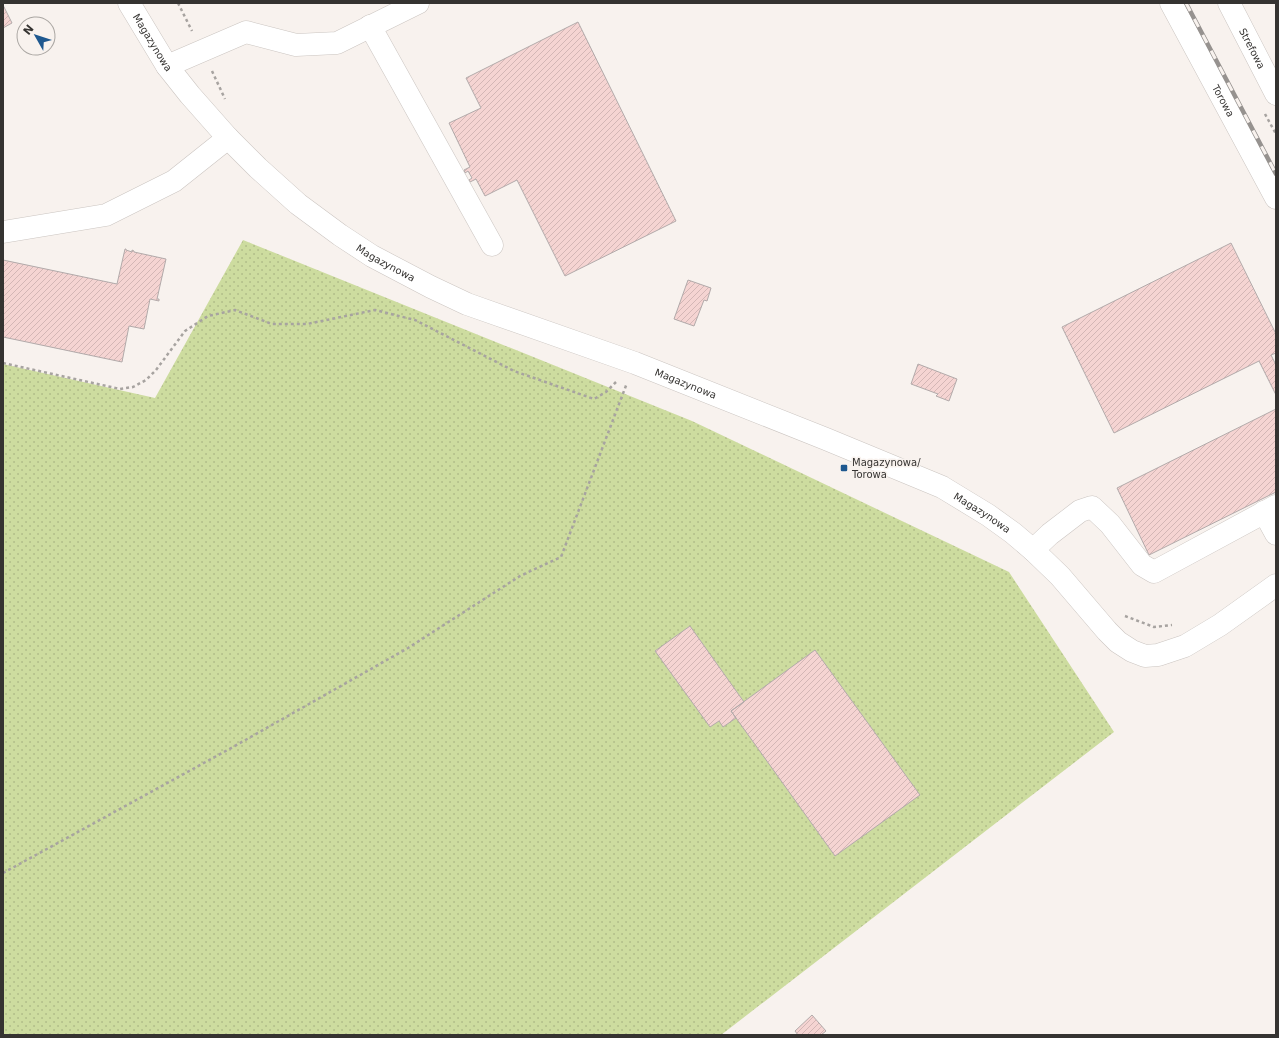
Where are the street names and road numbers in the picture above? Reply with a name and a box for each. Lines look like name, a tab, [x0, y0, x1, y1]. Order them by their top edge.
street label: Magazynowa	[131, 12, 174, 74]
street label: Strefowa	[1237, 26, 1267, 71]
street label: Torowa	[1210, 82, 1236, 119]
street label: Magazynowa	[354, 242, 417, 284]
street label: Magazynowa	[653, 367, 718, 401]
street label: Magazynowa	[952, 491, 1012, 535]

